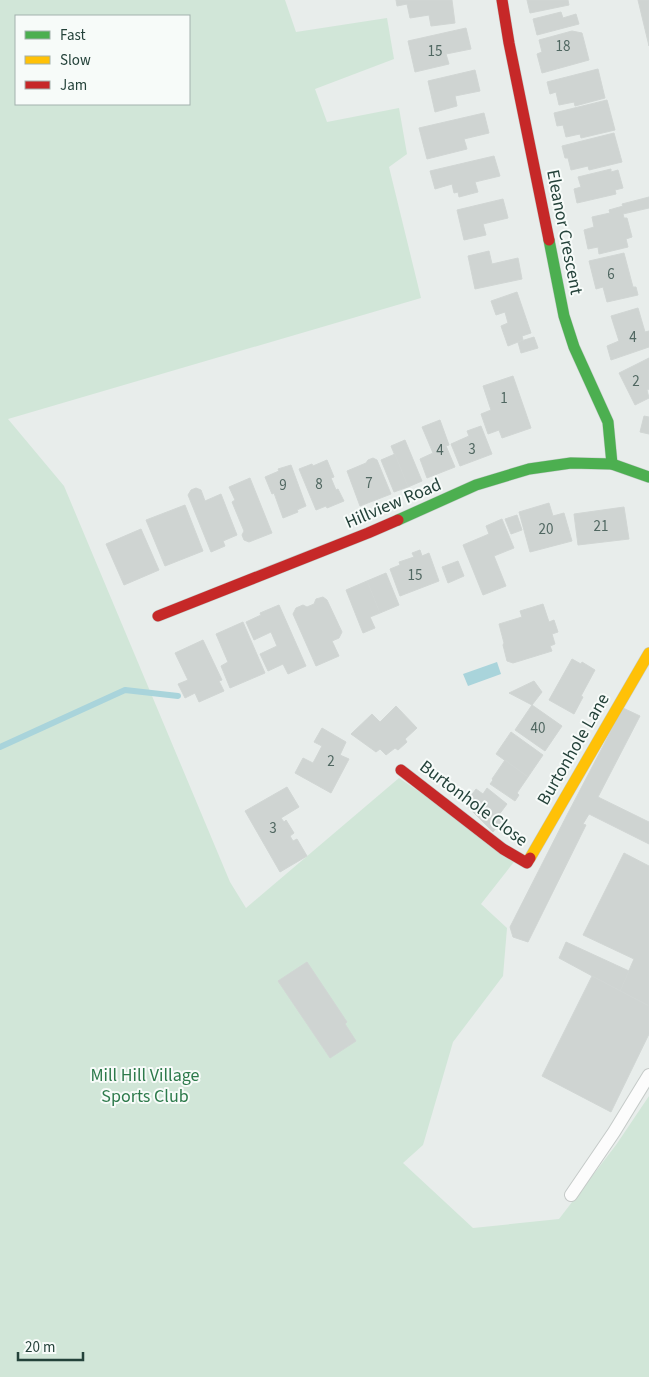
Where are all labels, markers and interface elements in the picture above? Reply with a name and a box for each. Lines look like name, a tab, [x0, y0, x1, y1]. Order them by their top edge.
legend	[15, 15, 190, 105]
text: Fast	[60, 25, 86, 46]
house number: 18	[556, 36, 570, 57]
house number: 15	[428, 41, 442, 62]
text: Slow	[60, 50, 91, 71]
text: Jam	[60, 75, 87, 96]
street label: Eleanor Crescent	[540, 167, 589, 297]
house number: 6	[607, 264, 615, 285]
house number: 4	[629, 327, 637, 348]
house number: 2	[632, 371, 640, 392]
house number: 1	[500, 388, 508, 409]
house number: 3	[468, 439, 476, 460]
house number: 4	[436, 440, 444, 461]
street label: Hillview Road	[341, 472, 445, 535]
house number: 7	[365, 473, 373, 494]
house number: 8	[315, 474, 323, 495]
house number: 9	[279, 475, 287, 496]
house number: 21	[594, 516, 608, 537]
house number: 20	[539, 519, 553, 540]
house number: 15	[408, 565, 422, 586]
street label: Burtonhole Lane	[531, 689, 616, 810]
house number: 40	[531, 718, 545, 739]
house number: 2	[327, 751, 335, 772]
street label: Burtonhole Close	[414, 754, 533, 852]
house number: 3	[269, 818, 277, 839]
park label: Mill Hill Village Sports Club	[91, 1063, 200, 1109]
scale bar	[18, 1330, 82, 1362]
text: 20 m	[25, 1337, 55, 1358]

